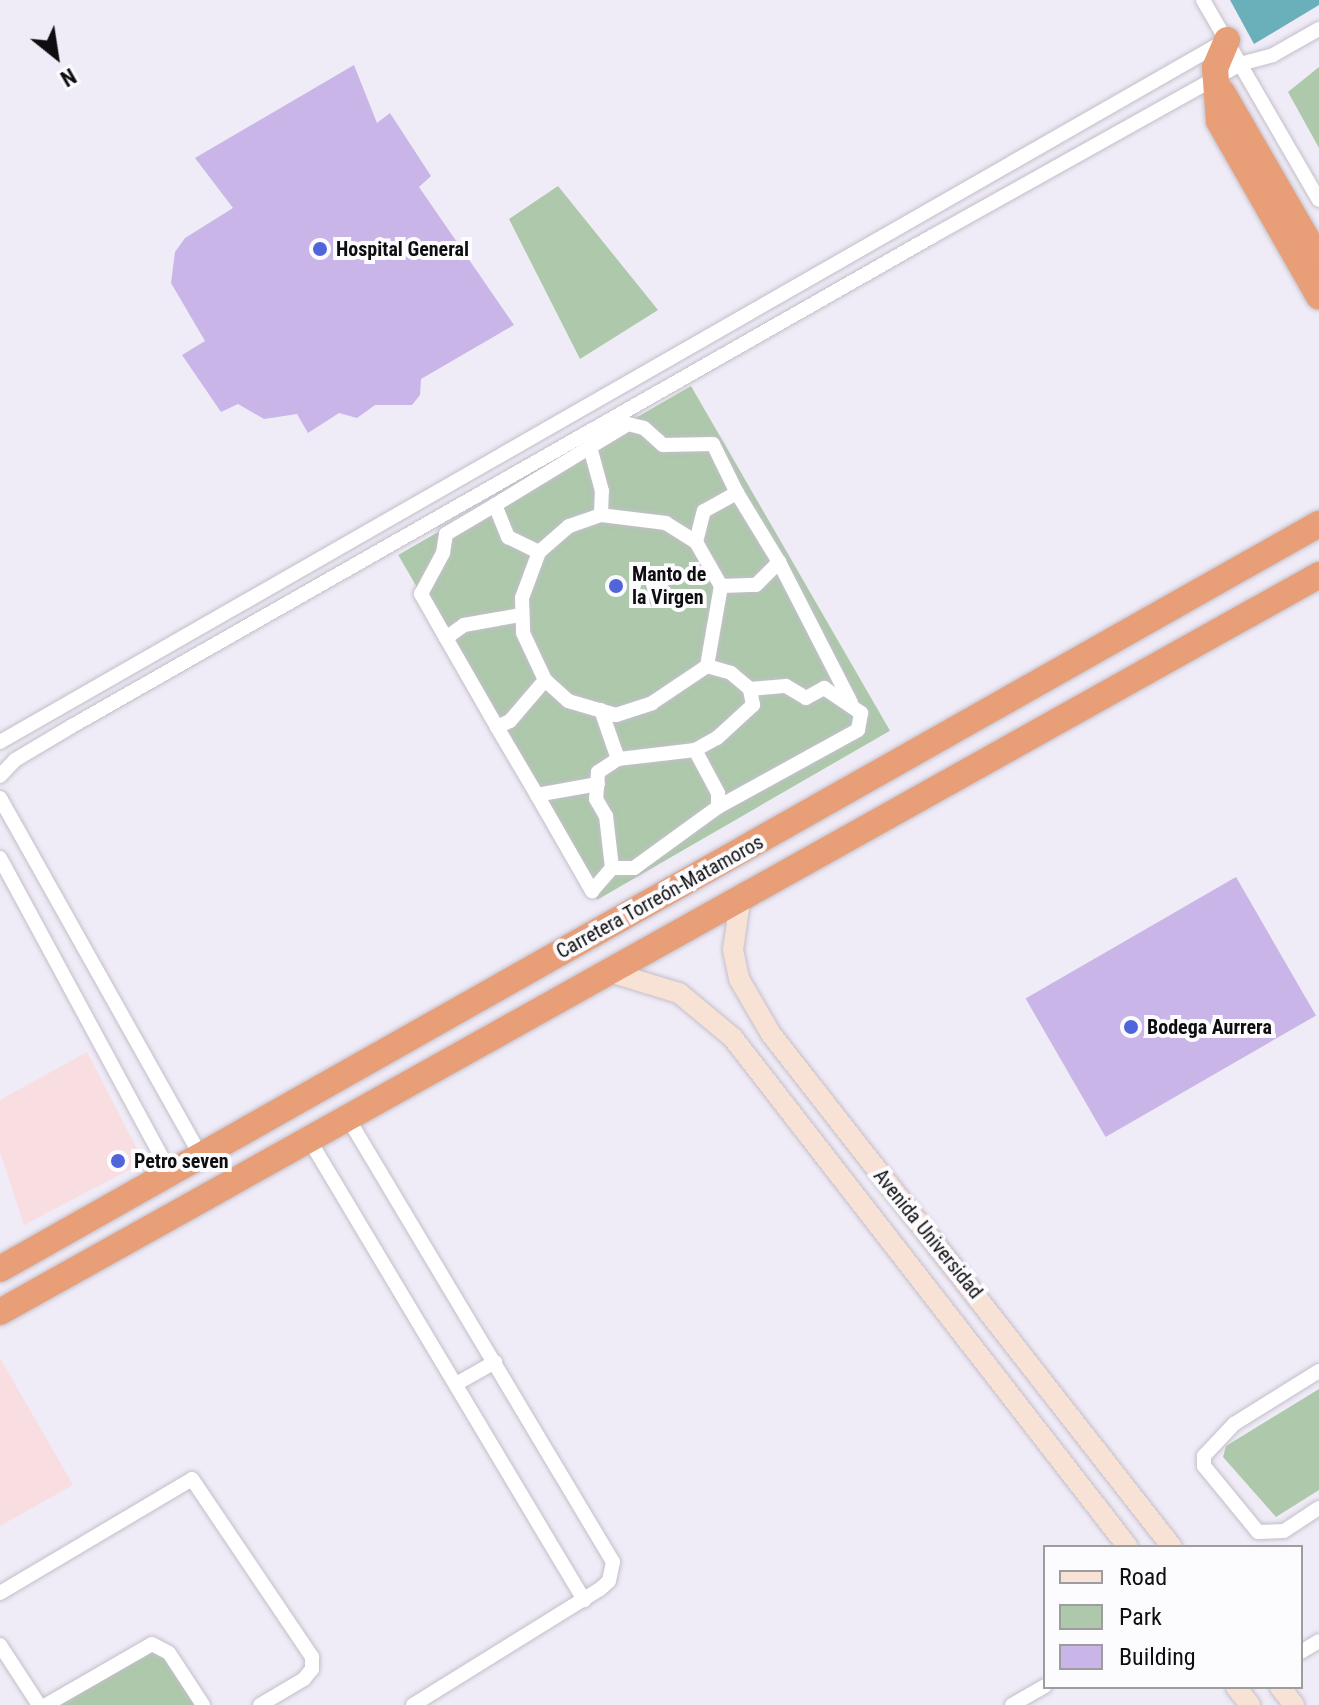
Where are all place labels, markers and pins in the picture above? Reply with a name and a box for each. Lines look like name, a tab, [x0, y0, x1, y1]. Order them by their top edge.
place label: Hospital General	[336, 237, 469, 261]
marker: Hospital General	[311, 240, 329, 258]
place label: Manto de la Virgen	[632, 562, 706, 609]
marker: Manto de la Virgen	[607, 577, 625, 595]
place label: Bodega Aurrera	[1147, 1015, 1272, 1039]
marker: Bodega Aurrera	[1122, 1018, 1140, 1036]
place label: Petro seven	[134, 1149, 229, 1173]
marker: Petro seven	[109, 1152, 127, 1170]

